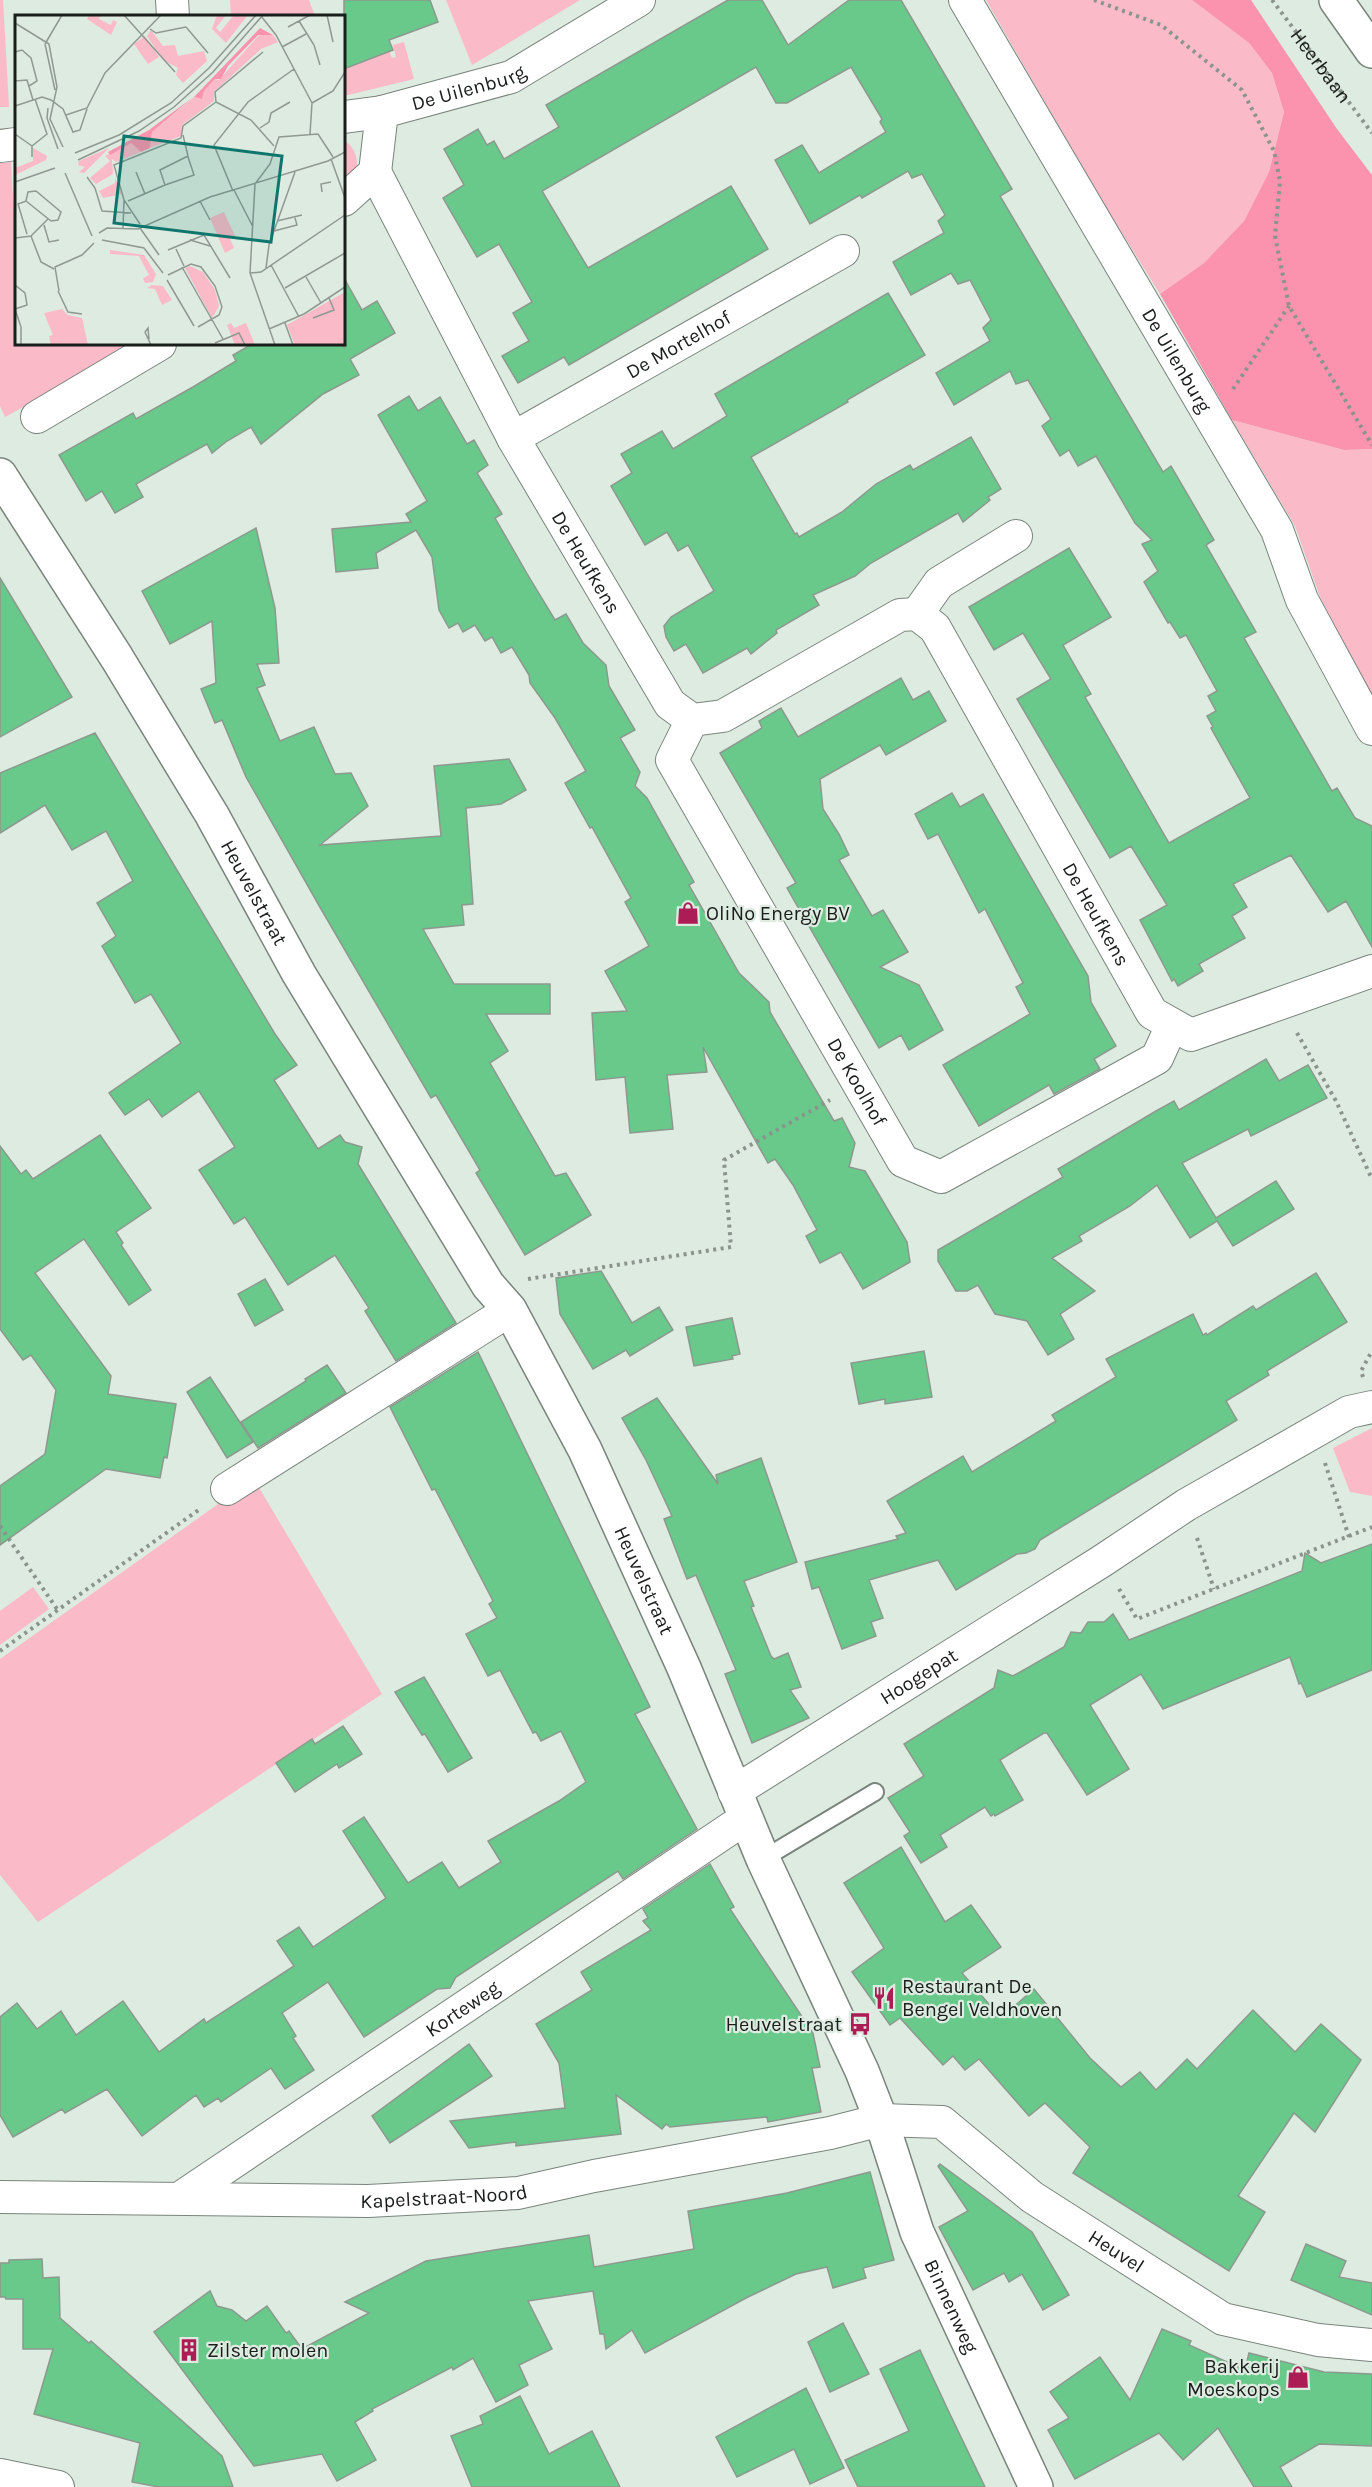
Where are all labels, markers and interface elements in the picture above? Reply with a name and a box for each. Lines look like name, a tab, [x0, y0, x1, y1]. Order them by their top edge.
inset map	[15, 15, 345, 345]
street label: Heerbaan	[1286, 24, 1357, 107]
street label: De Uilenburg	[409, 59, 530, 115]
street label: De Uilenburg	[1137, 304, 1217, 417]
street label: De Mortelhof	[622, 305, 735, 383]
street label: De Heufkens	[547, 507, 626, 618]
street label: Heuvelstraat	[216, 836, 293, 950]
street label: De Heufkens	[1058, 858, 1134, 970]
shop icon: OliNo Energy BV	[675, 900, 701, 926]
place label: OliNo Energy BV	[706, 902, 850, 925]
street label: De Koolhof	[823, 1034, 892, 1130]
street label: Heuvelstraat	[610, 1522, 679, 1638]
street label: Hoogepat	[876, 1643, 962, 1709]
street label: Korteweg	[421, 1975, 504, 2042]
place label: Restaurant De Bengel Veldhoven	[902, 1975, 1062, 2021]
restaurant icon: Restaurant De Bengel Veldhoven	[871, 1985, 897, 2011]
bus stop icon: Heuvelstraat	[847, 2011, 873, 2037]
place label: Heuvelstraat	[726, 2013, 842, 2036]
street label: Kapelstraat-Noord	[360, 2180, 530, 2213]
street label: Heuvel	[1084, 2225, 1149, 2277]
street label: Binnenweg	[920, 2255, 983, 2357]
building icon: Zilster molen	[176, 2337, 202, 2363]
place label: Zilster molen	[207, 2339, 328, 2362]
place label: Bakkerij Moeskops	[1187, 2355, 1280, 2401]
shop icon: Bakkerij Moeskops	[1285, 2364, 1311, 2390]

